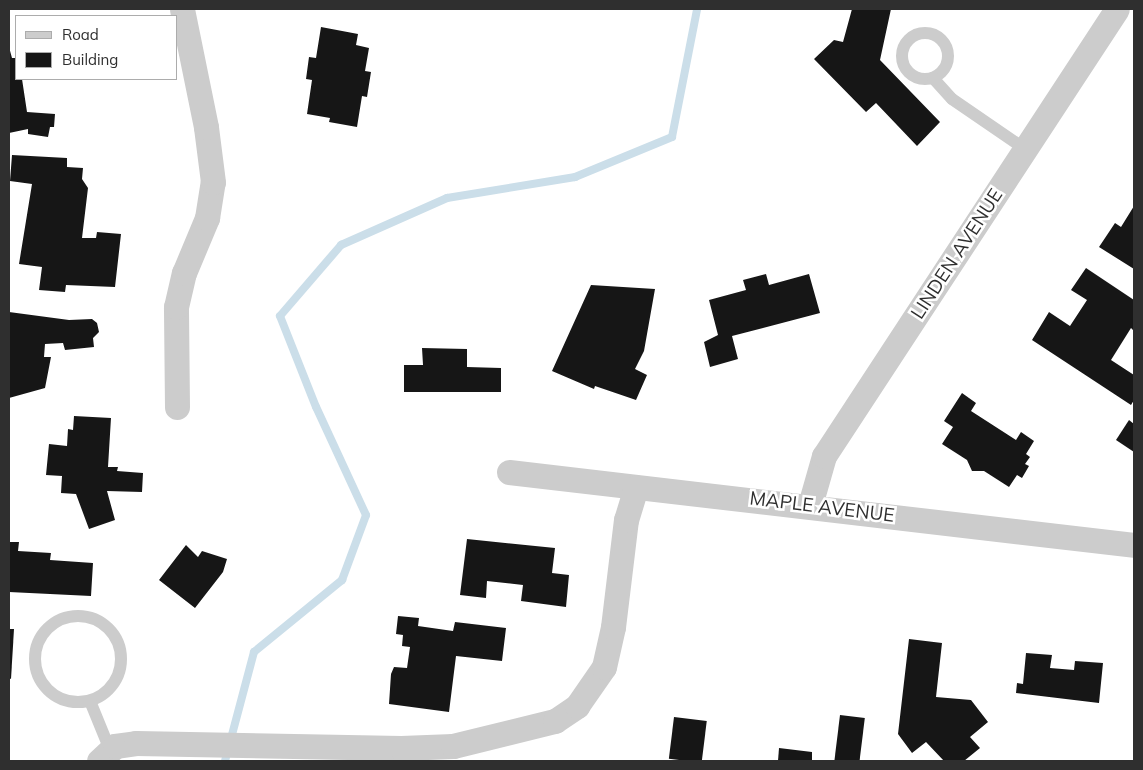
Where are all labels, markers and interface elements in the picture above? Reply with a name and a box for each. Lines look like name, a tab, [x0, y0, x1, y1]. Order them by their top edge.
legend	[15, 15, 178, 80]
text: Road	[62, 25, 99, 44]
text: Building	[62, 50, 118, 69]
street label: LINDEN AVENUE	[906, 185, 1008, 323]
street label: MAPLE AVENUE	[748, 487, 896, 527]

